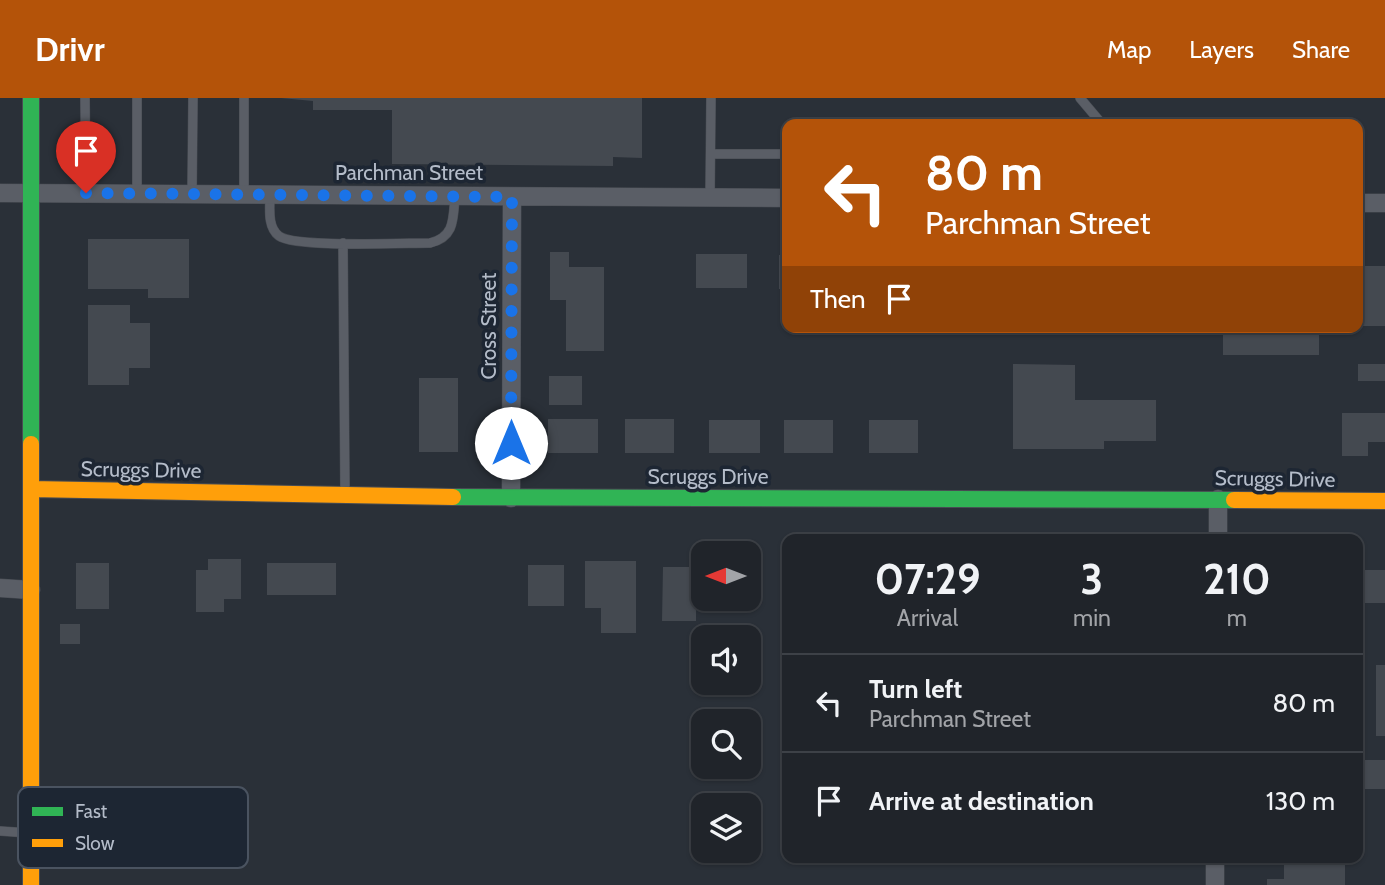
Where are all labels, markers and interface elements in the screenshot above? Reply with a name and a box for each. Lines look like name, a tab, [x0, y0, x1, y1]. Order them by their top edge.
text: Drivr	[35, 29, 105, 69]
text: Map	[1107, 35, 1151, 64]
text: Layers	[1189, 35, 1254, 64]
text: Share	[1292, 35, 1350, 64]
pin	[56, 121, 116, 193]
icon: arrive	[67, 132, 105, 170]
text: 80 m	[925, 143, 1043, 202]
icon: left	[810, 147, 901, 238]
street label: Parchman Street	[335, 160, 483, 185]
text: Parchman Street	[925, 203, 1151, 242]
street label: Cross Street	[476, 273, 501, 379]
icon: arrive	[880, 280, 918, 318]
text: Then	[810, 283, 866, 315]
position arrow	[474, 406, 548, 480]
street label: Scruggs Drive	[80, 456, 202, 483]
street label: Scruggs Drive	[648, 464, 769, 489]
street label: Scruggs Drive	[1214, 465, 1336, 492]
north arrow	[691, 541, 761, 611]
map controls	[691, 541, 761, 863]
text: 07:29	[874, 553, 981, 605]
text: 3	[1081, 553, 1103, 605]
text: 210	[1203, 553, 1271, 605]
text: Arrival	[897, 604, 958, 632]
text: min	[1073, 604, 1111, 632]
text: m	[1227, 604, 1247, 632]
button: sound	[691, 625, 761, 695]
text: Turn left	[869, 673, 962, 705]
icon: left	[810, 684, 848, 722]
text: 80 m	[1272, 687, 1335, 719]
text: Parchman Street	[869, 705, 1031, 733]
button: search	[691, 709, 761, 779]
icon: arrive	[810, 782, 848, 820]
text: Arrive at destination	[869, 785, 1094, 817]
text: 130 m	[1266, 785, 1335, 817]
legend	[18, 787, 248, 868]
button: layers	[691, 793, 761, 863]
text: Fast	[75, 800, 108, 823]
text: Slow	[75, 832, 115, 855]

